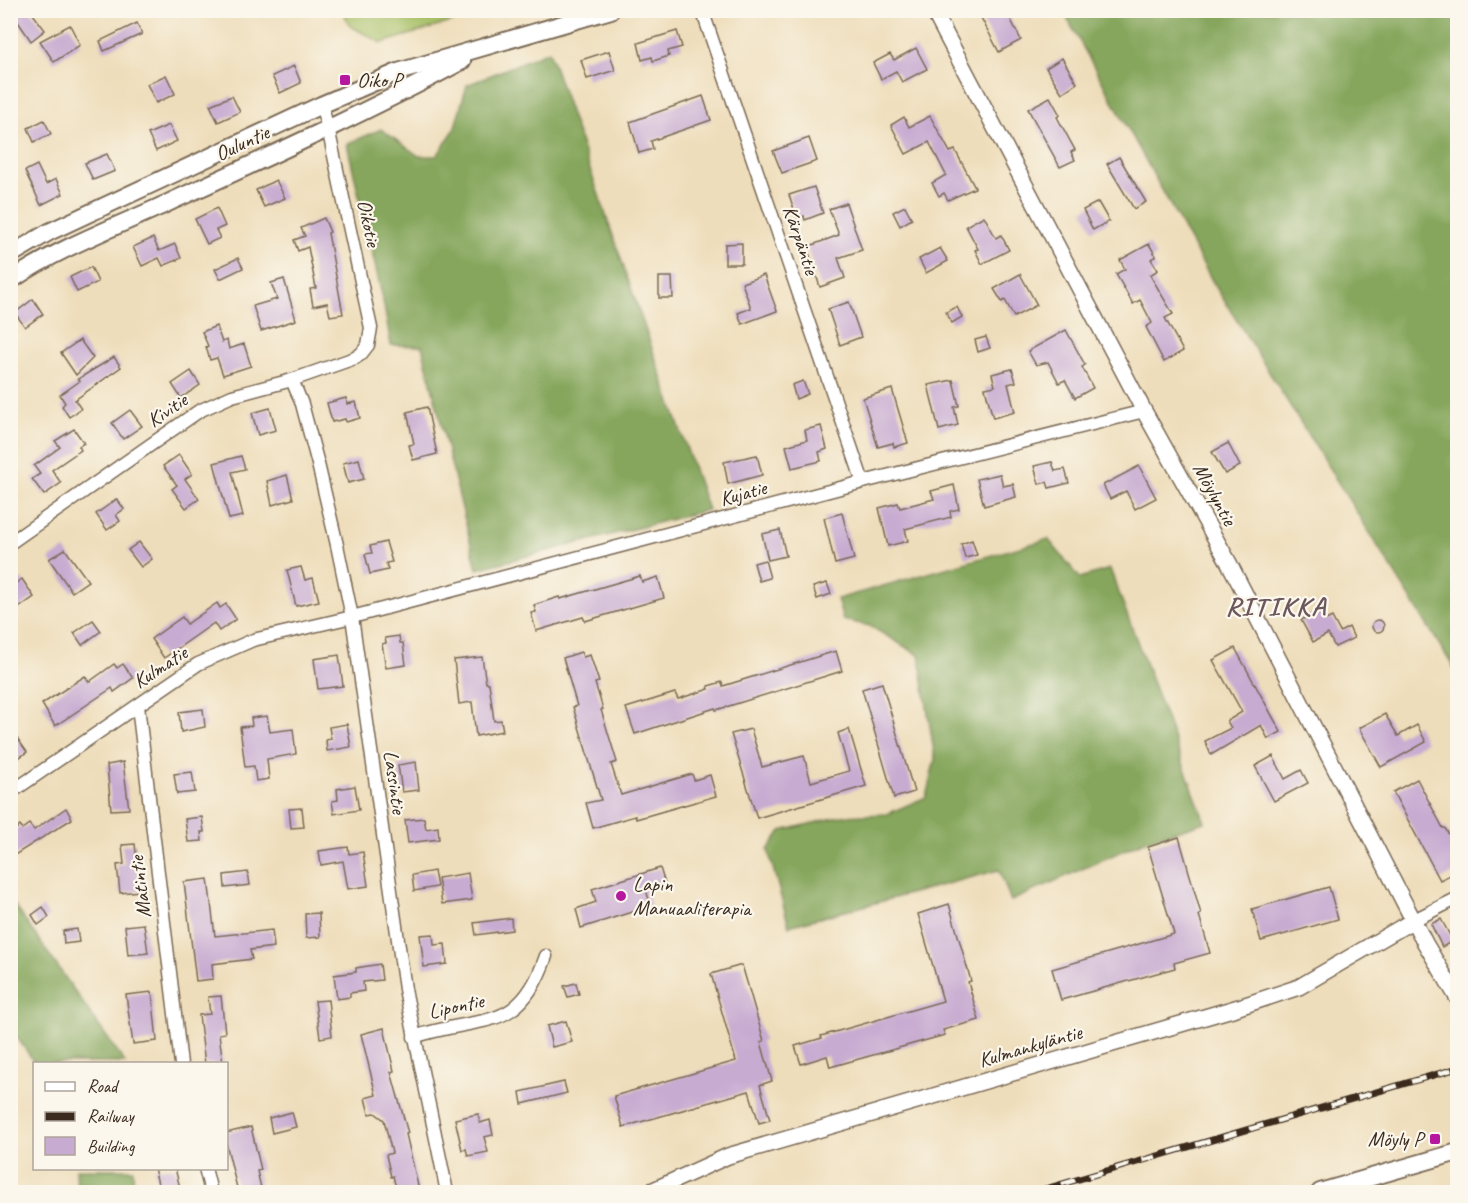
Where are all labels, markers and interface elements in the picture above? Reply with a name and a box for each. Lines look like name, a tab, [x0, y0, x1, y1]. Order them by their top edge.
place label: Oiko P	[357, 67, 405, 93]
marker: Oiko P	[338, 73, 352, 87]
street label: Ouluntie	[211, 118, 275, 167]
street label: Oikotie	[351, 197, 387, 251]
street label: Kärpäntie	[777, 202, 825, 279]
street label: Kivitie	[142, 386, 194, 433]
street label: Möylyntie	[1187, 458, 1243, 531]
street label: Kujatie	[717, 474, 771, 512]
district label: RITIKKA	[1225, 589, 1327, 623]
street label: Kulmatie	[128, 639, 194, 694]
street label: Lassintie	[378, 749, 413, 817]
street label: Matintie	[123, 852, 157, 920]
place label: Lapin Manuaaliterapia	[633, 871, 753, 921]
marker: Lapin Manuaaliterapia	[614, 889, 628, 903]
street label: Lipontie	[426, 987, 488, 1024]
street label: Kulmankyläntie	[975, 1019, 1086, 1073]
legend	[33, 1062, 228, 1170]
text: Road	[87, 1075, 120, 1097]
text: Railway	[87, 1105, 135, 1127]
place label: Möyly P	[1368, 1126, 1426, 1152]
marker: Möyly P	[1428, 1132, 1442, 1146]
text: Building	[87, 1135, 136, 1157]

